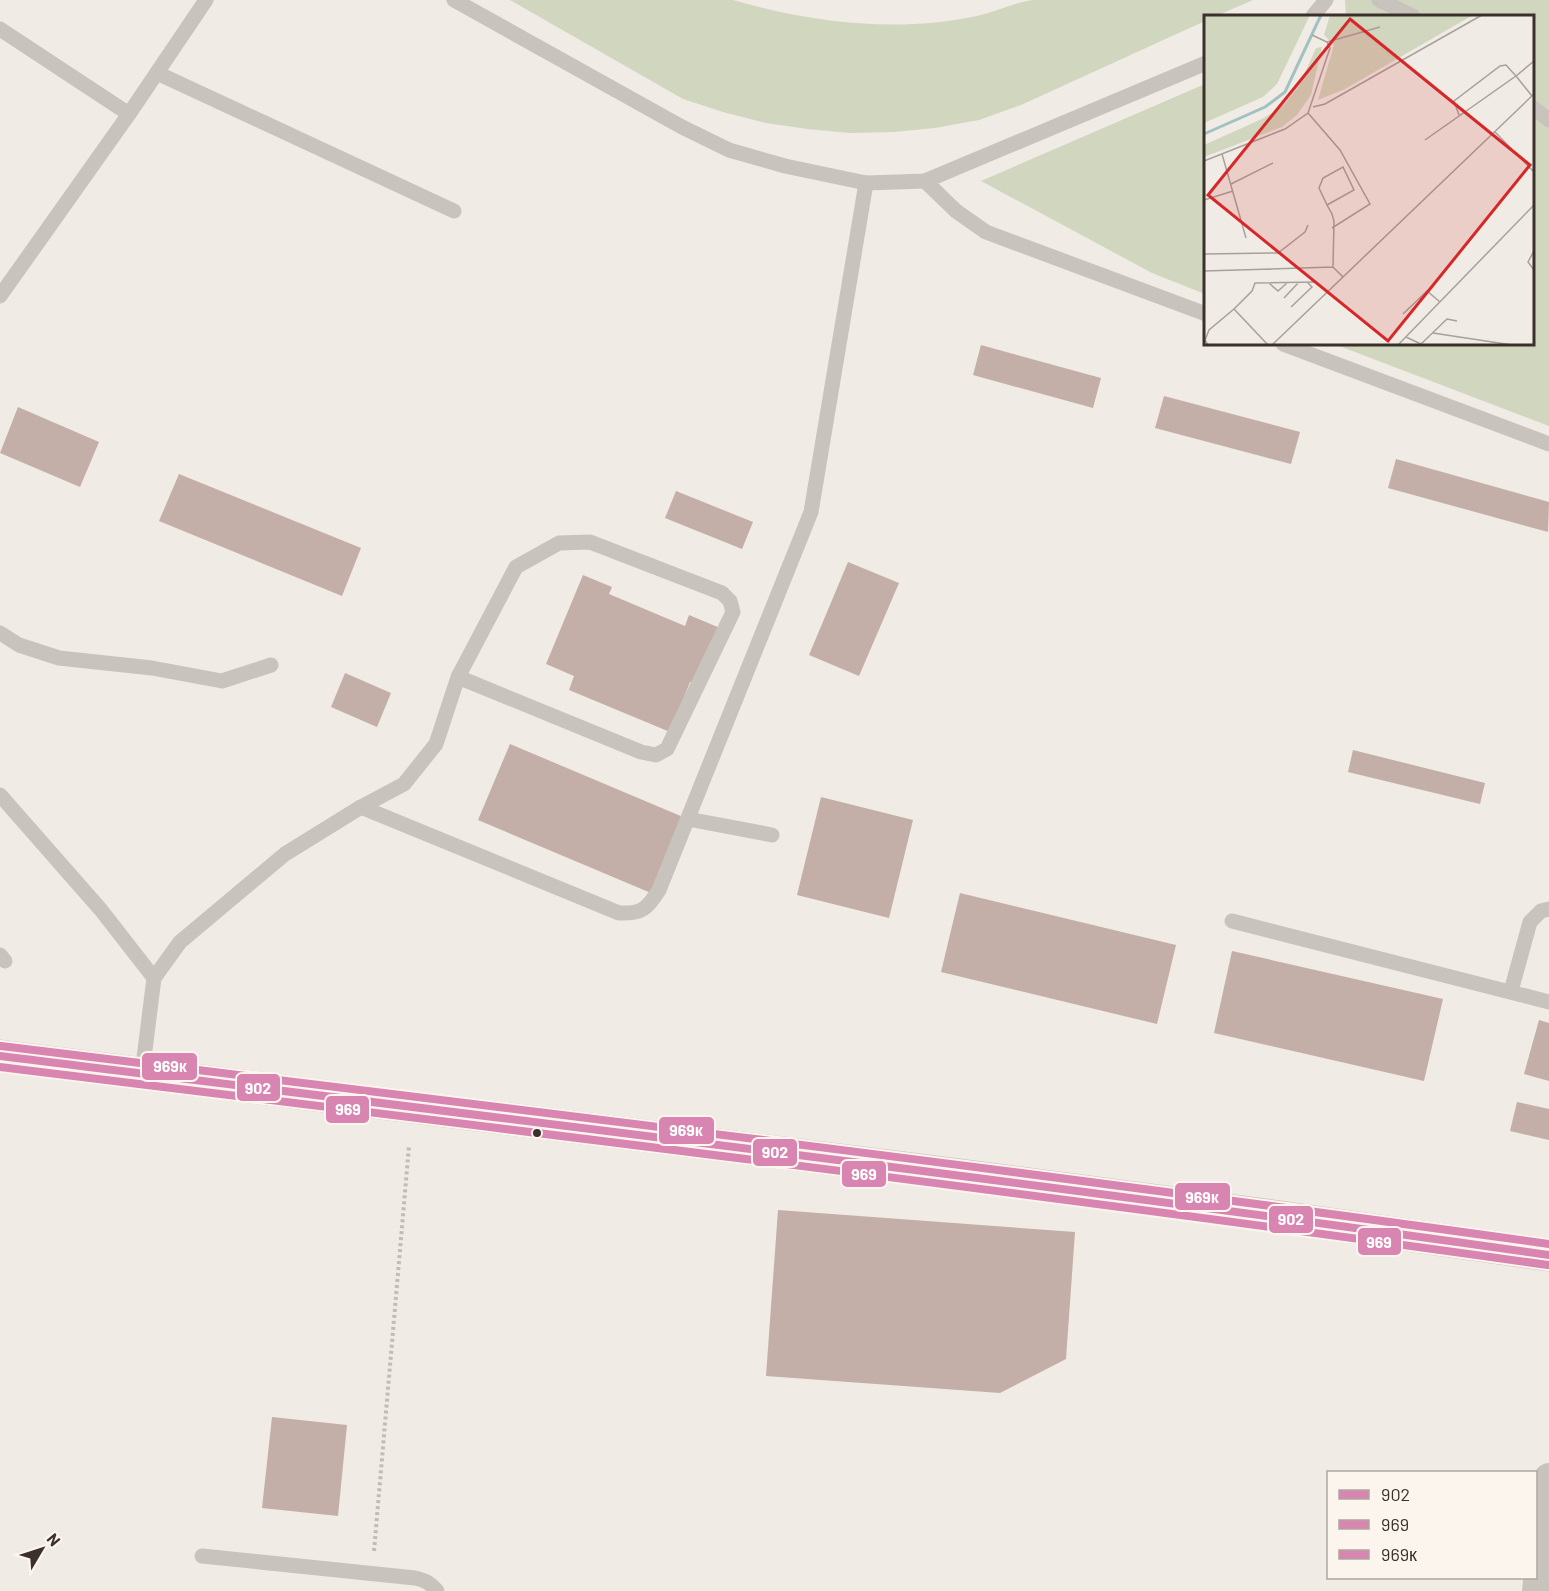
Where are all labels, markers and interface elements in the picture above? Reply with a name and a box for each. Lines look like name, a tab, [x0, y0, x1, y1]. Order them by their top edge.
inset map	[1204, 15, 1534, 345]
line badge: 969к	[141, 1052, 198, 1081]
text: 969к	[153, 1056, 188, 1075]
line badge: 902	[236, 1073, 281, 1102]
text: 902	[245, 1078, 271, 1097]
line badge: 969	[325, 1095, 370, 1124]
text: 969	[335, 1099, 361, 1118]
line badge: 969к	[658, 1116, 715, 1145]
text: 969к	[669, 1120, 704, 1139]
unlabelled marker	[531, 1127, 543, 1139]
line badge: 902	[752, 1138, 798, 1167]
text: 902	[762, 1142, 788, 1161]
line badge: 969	[841, 1160, 887, 1188]
text: 969	[851, 1164, 877, 1183]
line badge: 969к	[1174, 1182, 1231, 1211]
text: 969к	[1185, 1187, 1220, 1206]
line badge: 902	[1268, 1205, 1314, 1234]
text: 902	[1278, 1209, 1304, 1228]
line badge: 969	[1357, 1227, 1402, 1256]
text: 969	[1366, 1232, 1392, 1251]
legend	[1327, 1471, 1537, 1579]
text: 902	[1381, 1483, 1410, 1505]
text: 969	[1381, 1513, 1409, 1535]
north arrow	[12, 1519, 72, 1579]
text: N	[43, 1529, 65, 1549]
text: 969к	[1381, 1543, 1417, 1565]

